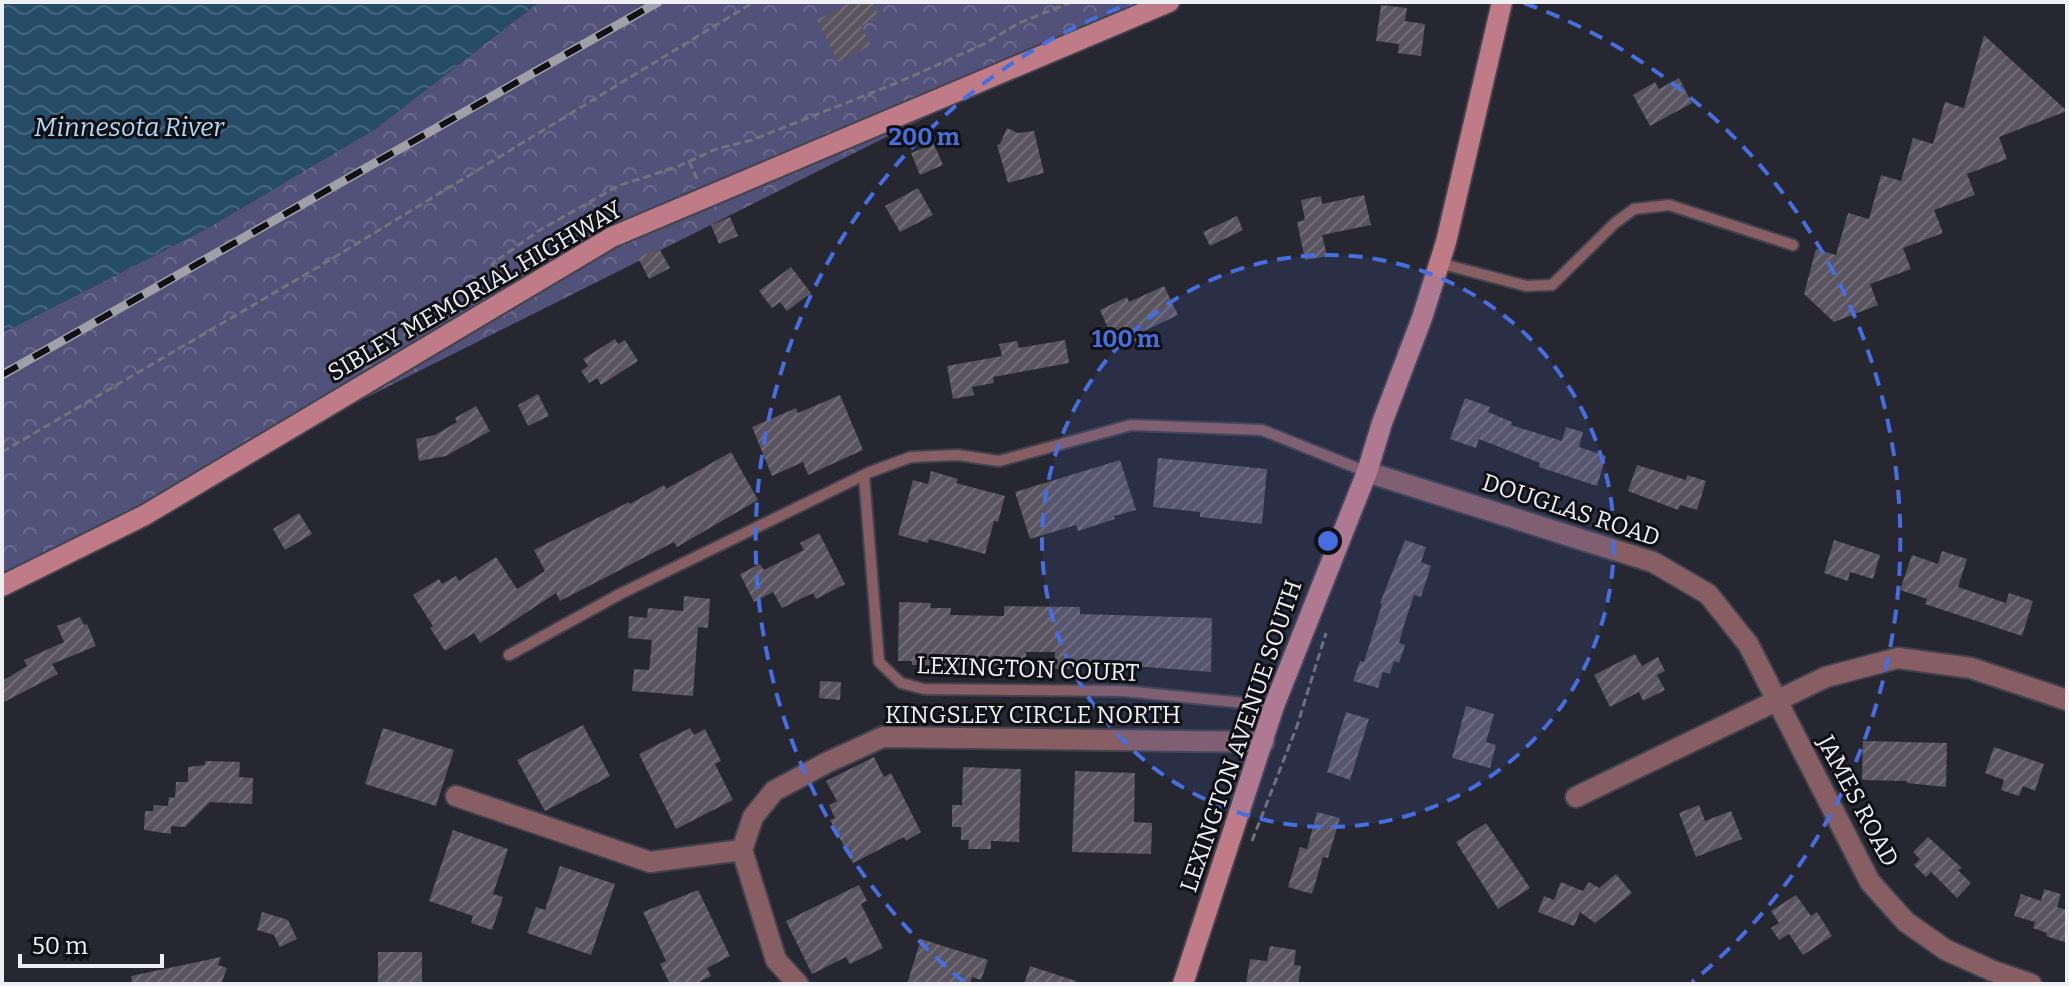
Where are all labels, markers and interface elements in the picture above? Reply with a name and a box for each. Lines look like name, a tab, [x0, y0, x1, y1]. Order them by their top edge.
water label: Minnesota River	[34, 112, 225, 143]
text: 200 m	[888, 123, 960, 151]
street label: SIBLEY MEMORIAL HIGHWAY	[323, 195, 628, 387]
text: 100 m	[1092, 325, 1160, 353]
street label: DOUGLAS ROAD	[1479, 468, 1663, 552]
centre of rings	[1314, 527, 1342, 555]
street label: LEXINGTON AVENUE SOUTH	[1174, 576, 1308, 896]
street label: LEXINGTON COURT	[916, 651, 1140, 687]
street label: KINGSLEY CIRCLE NORTH	[885, 701, 1181, 729]
street label: JAMES ROAD	[1811, 730, 1904, 871]
scale bar	[20, 918, 162, 968]
text: 50 m	[32, 932, 88, 960]

